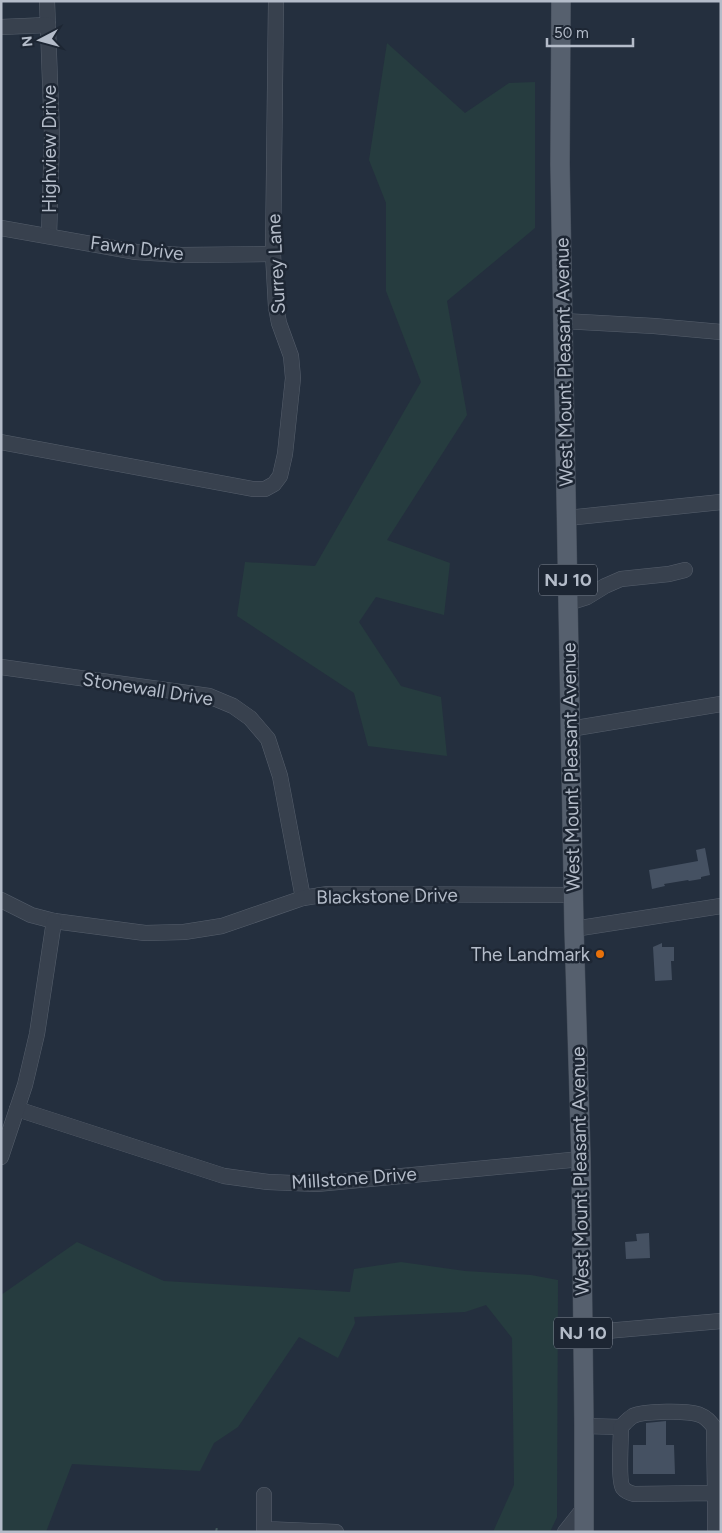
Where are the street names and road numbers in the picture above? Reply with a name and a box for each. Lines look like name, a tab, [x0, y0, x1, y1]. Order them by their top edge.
street label: Highview Drive	[38, 85, 61, 213]
street label: Surrey Lane	[262, 213, 290, 315]
street label: Fawn Drive	[89, 231, 185, 265]
street label: West Mount Pleasant Avenue	[550, 237, 578, 487]
road number: NJ 10	[539, 564, 597, 596]
street label: West Mount Pleasant Avenue	[557, 642, 585, 892]
street label: Stonewall Drive	[81, 667, 215, 711]
street label: Blackstone Drive	[316, 883, 458, 909]
street label: West Mount Pleasant Avenue	[566, 1046, 594, 1296]
street label: Millstone Drive	[291, 1162, 417, 1194]
road number: NJ 10	[554, 1318, 612, 1349]

